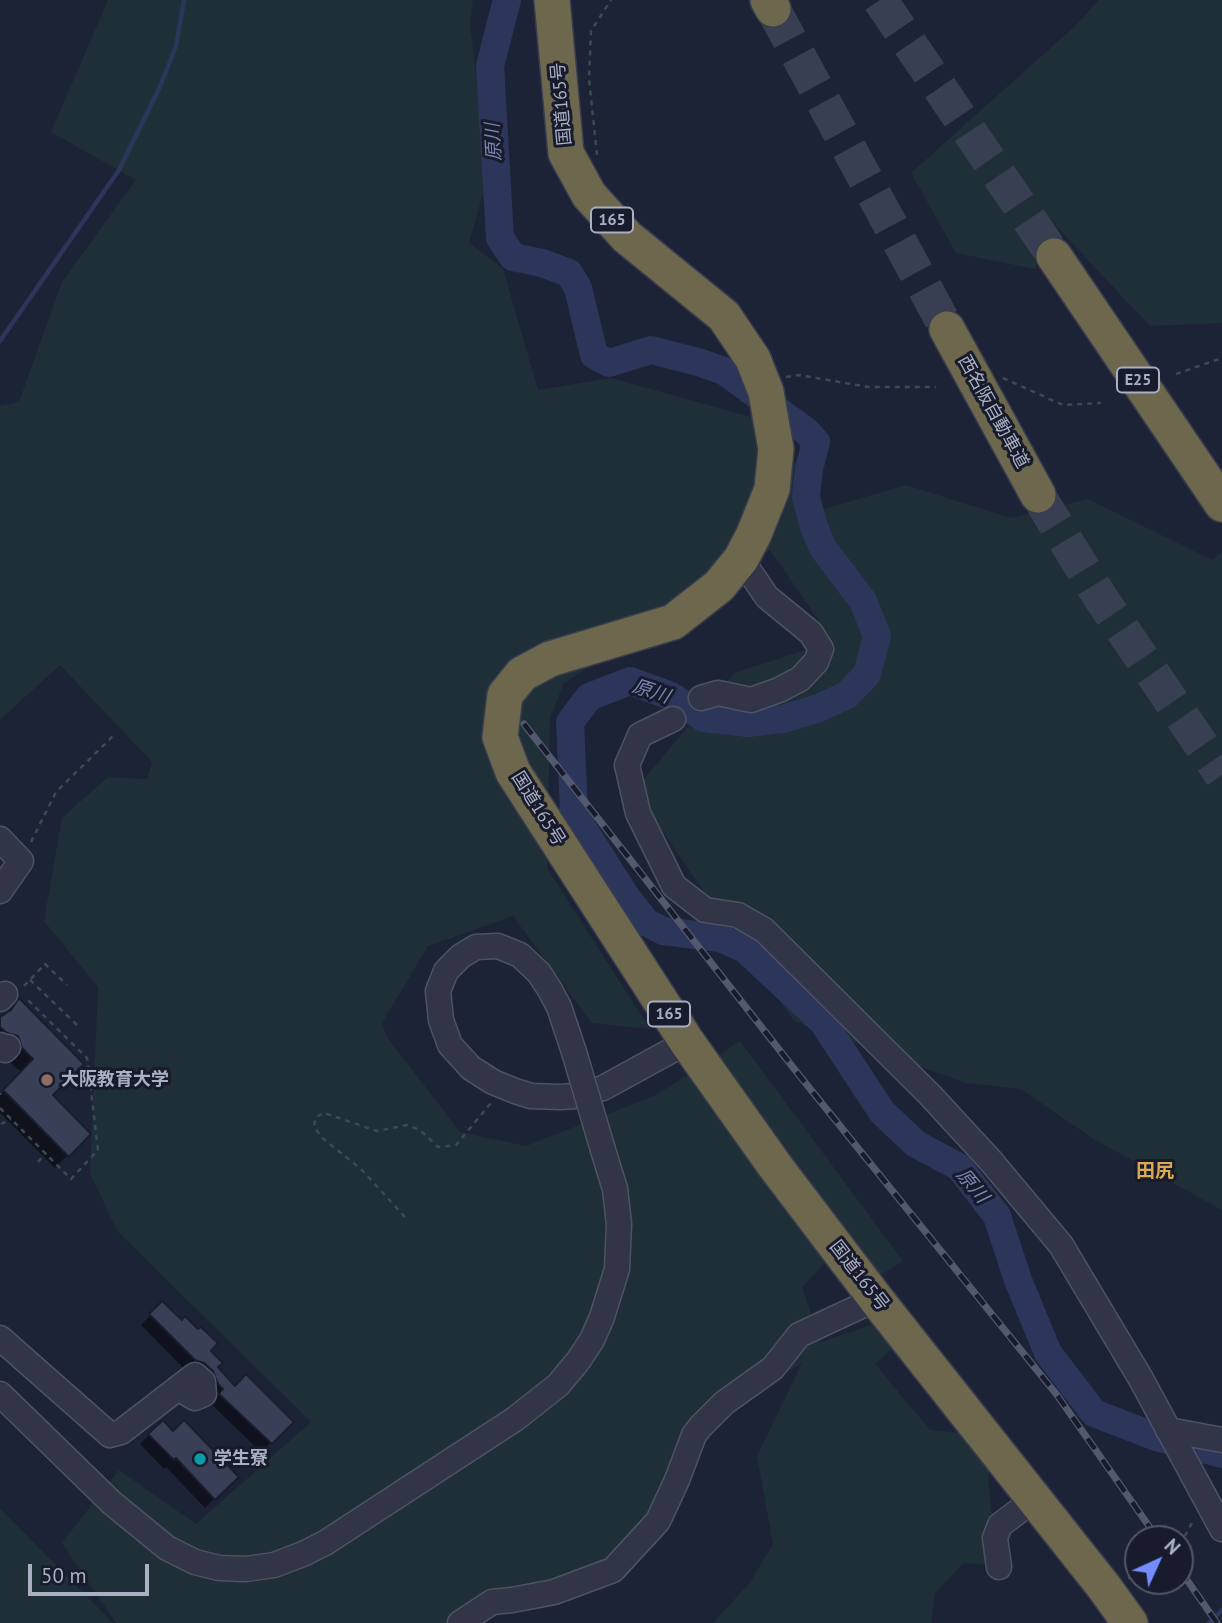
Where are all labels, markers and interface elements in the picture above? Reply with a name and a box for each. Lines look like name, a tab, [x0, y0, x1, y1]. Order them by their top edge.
street label: 国道165号	[548, 62, 576, 146]
water label: 原川	[482, 122, 506, 162]
road number: 165	[591, 208, 633, 232]
street label: 西名阪自動車道	[953, 352, 1033, 472]
road number: E25	[1117, 368, 1159, 392]
water label: 原川	[629, 675, 673, 709]
street label: 国道165号	[507, 768, 569, 850]
road number: 165	[648, 1002, 690, 1026]
place label: 大阪教育大学	[61, 1069, 169, 1091]
marker: 大阪教育大学	[39, 1072, 55, 1088]
district label: 田尻	[1136, 1161, 1174, 1183]
water label: 原川	[951, 1164, 993, 1208]
street label: 国道165号	[825, 1236, 893, 1316]
place label: 学生寮	[214, 1448, 268, 1470]
marker: 学生寮	[192, 1451, 208, 1467]
north arrow	[1124, 1525, 1194, 1595]
text: N	[1160, 1534, 1185, 1559]
scale bar	[32, 1550, 152, 1594]
text: 50 m	[41, 1562, 87, 1589]

